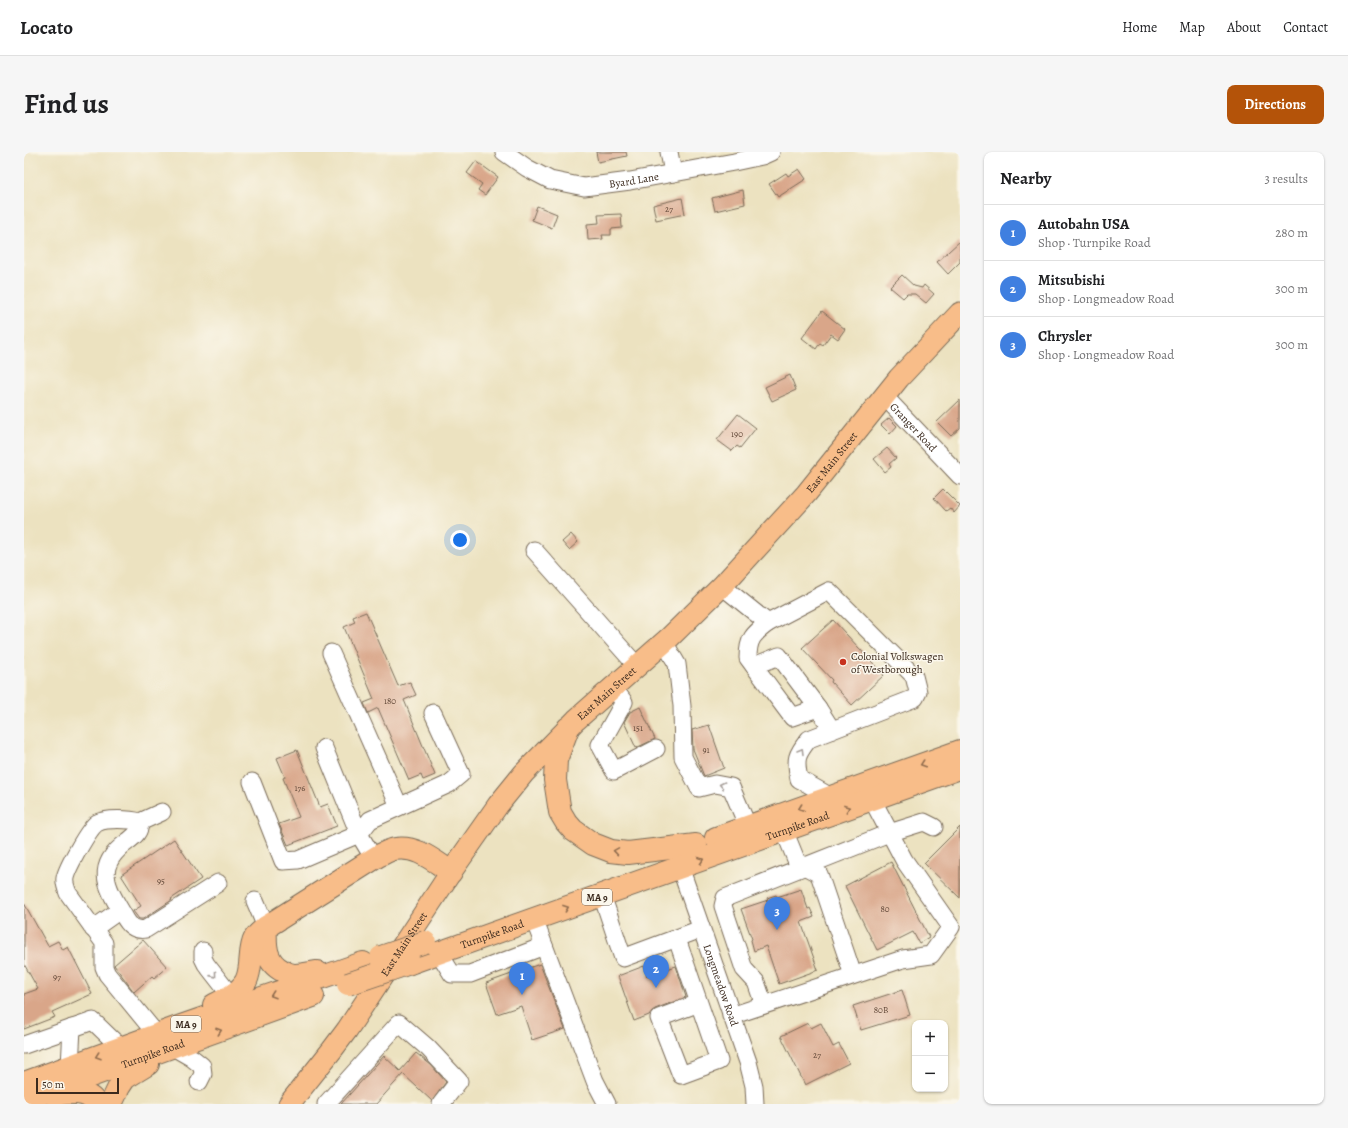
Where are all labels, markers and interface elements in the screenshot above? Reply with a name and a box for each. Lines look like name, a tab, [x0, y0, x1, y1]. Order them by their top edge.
text: Locato	[20, 15, 73, 41]
text: Home	[1122, 18, 1157, 37]
text: Map	[1179, 18, 1205, 37]
text: About	[1227, 18, 1261, 37]
text: Contact	[1283, 18, 1328, 37]
text: Find us	[24, 85, 109, 123]
button: Directions	[1227, 85, 1324, 124]
text: Nearby	[1000, 167, 1051, 190]
street label: Byard Lane	[608, 169, 660, 192]
text: 3 results	[1264, 170, 1308, 187]
house number: 27	[665, 203, 673, 215]
text: Autobahn USA	[1038, 214, 1129, 234]
text: 1	[1011, 224, 1015, 241]
text: 280 m	[1275, 224, 1308, 241]
text: Shop · Turnpike Road	[1038, 234, 1151, 251]
text: Mitsubishi	[1038, 270, 1105, 290]
text: 2	[1010, 280, 1016, 297]
text: 300 m	[1275, 280, 1308, 297]
text: Shop · Longmeadow Road	[1038, 290, 1174, 307]
text: Chrysler	[1038, 326, 1092, 346]
text: 3	[1010, 336, 1016, 353]
text: 300 m	[1275, 336, 1308, 353]
text: Shop · Longmeadow Road	[1038, 346, 1174, 363]
street label: Granger Road	[886, 400, 940, 455]
house number: 190	[731, 428, 743, 440]
street label: East Main Street	[803, 429, 861, 496]
your location	[450, 530, 470, 550]
place label: Colonial Volkswagen of Westborough	[851, 649, 944, 677]
marker: Colonial Volkswagen of Westborough	[838, 657, 848, 667]
street label: East Main Street	[574, 663, 640, 724]
house number: 180	[384, 695, 396, 707]
house number: 151	[633, 722, 643, 734]
house number: 91	[702, 744, 710, 756]
one-way arrow	[797, 748, 804, 755]
one-way arrow	[920, 760, 927, 768]
house number: 176	[294, 782, 306, 794]
one-way arrow	[719, 782, 726, 790]
one-way arrow	[797, 803, 804, 811]
one-way arrow	[843, 804, 850, 812]
street label: Turnpike Road	[764, 808, 831, 844]
one-way arrow	[612, 847, 619, 856]
one-way arrow	[698, 856, 705, 864]
house number: 95	[157, 875, 165, 887]
road number: MA 9	[582, 889, 612, 905]
pin: 3	[764, 897, 790, 930]
house number: 80	[880, 903, 890, 915]
one-way arrow	[562, 904, 569, 913]
street label: East Main Street	[377, 909, 431, 979]
street label: Turnpike Road	[458, 916, 526, 953]
street label: Longmeadow Road	[699, 942, 742, 1028]
pin: 2	[643, 955, 669, 988]
pin: 1	[509, 962, 535, 995]
one-way arrow	[210, 970, 217, 977]
house number: 97	[53, 971, 61, 983]
one-way arrow	[270, 990, 277, 998]
house number: 80B	[874, 1004, 888, 1016]
road number: MA 9	[171, 1016, 201, 1032]
map controls	[912, 1020, 948, 1092]
button: +	[912, 1020, 948, 1056]
one-way arrow	[216, 1027, 223, 1035]
street label: Turnpike Road	[119, 1036, 187, 1072]
house number: 27	[813, 1049, 821, 1061]
one-way arrow	[94, 1051, 101, 1060]
button: −	[912, 1056, 948, 1092]
scale bar	[36, 1076, 119, 1095]
text: 50 m	[42, 1077, 64, 1092]

